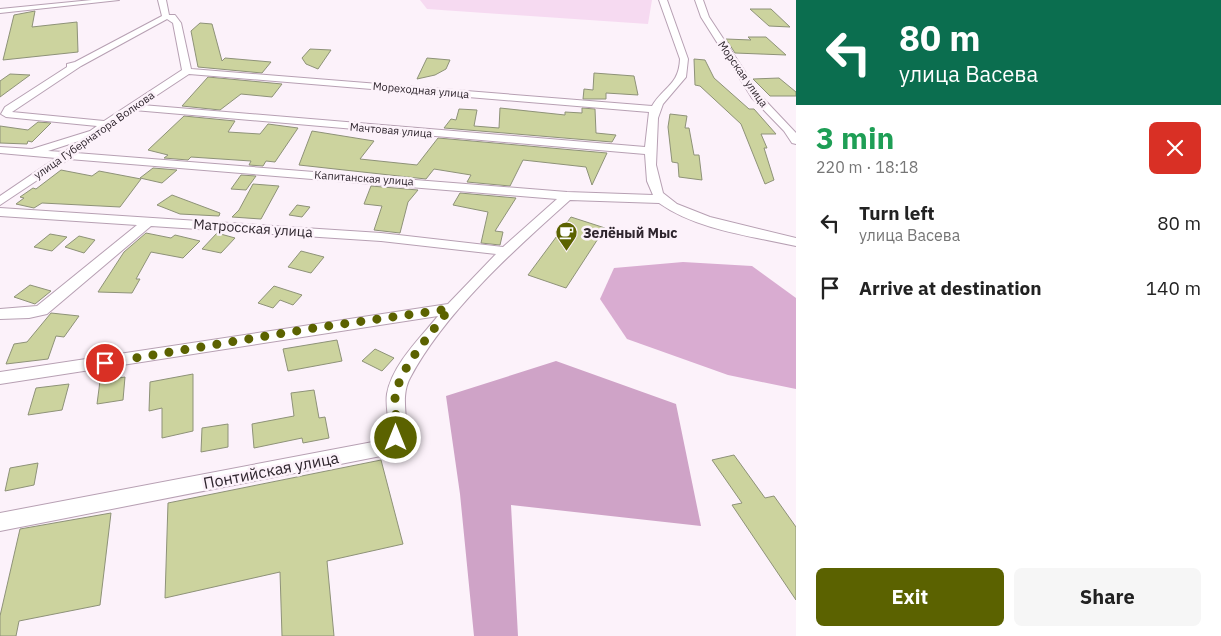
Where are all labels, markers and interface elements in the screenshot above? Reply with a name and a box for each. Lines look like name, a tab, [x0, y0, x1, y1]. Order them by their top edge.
text: 80 m	[899, 15, 981, 61]
icon: left	[816, 20, 881, 85]
street label: Морская улица	[715, 38, 771, 110]
text: улица Васева	[899, 59, 1038, 88]
street label: Мореходная улица	[372, 79, 470, 101]
street label: улица Губернатора Волкова	[31, 88, 157, 182]
text: 3 min	[816, 118, 894, 157]
street label: Мачтовая улица	[349, 119, 433, 141]
button: close	[1149, 122, 1201, 174]
text: 220 m · 18:18	[816, 157, 918, 177]
street label: Капитанская улица	[314, 168, 414, 188]
text: Turn left	[859, 201, 935, 225]
icon: left	[816, 209, 844, 237]
text: 80 m	[1157, 211, 1201, 235]
street label: Матросская улица	[193, 215, 314, 241]
cafe icon: Зелёный Мыс	[555, 221, 579, 252]
place label: Зелёный Мыс	[583, 224, 678, 242]
text: улица Васева	[859, 225, 960, 245]
icon: arrive	[816, 274, 844, 302]
text: Arrive at destination	[859, 276, 1042, 300]
text: 140 m	[1146, 276, 1201, 300]
pin	[84, 342, 126, 384]
icon: arrive	[91, 349, 119, 377]
position arrow	[369, 411, 421, 463]
street label: Понтийская улица	[201, 447, 341, 493]
button: Exit	[816, 568, 1004, 626]
button: Share	[1014, 568, 1201, 626]

